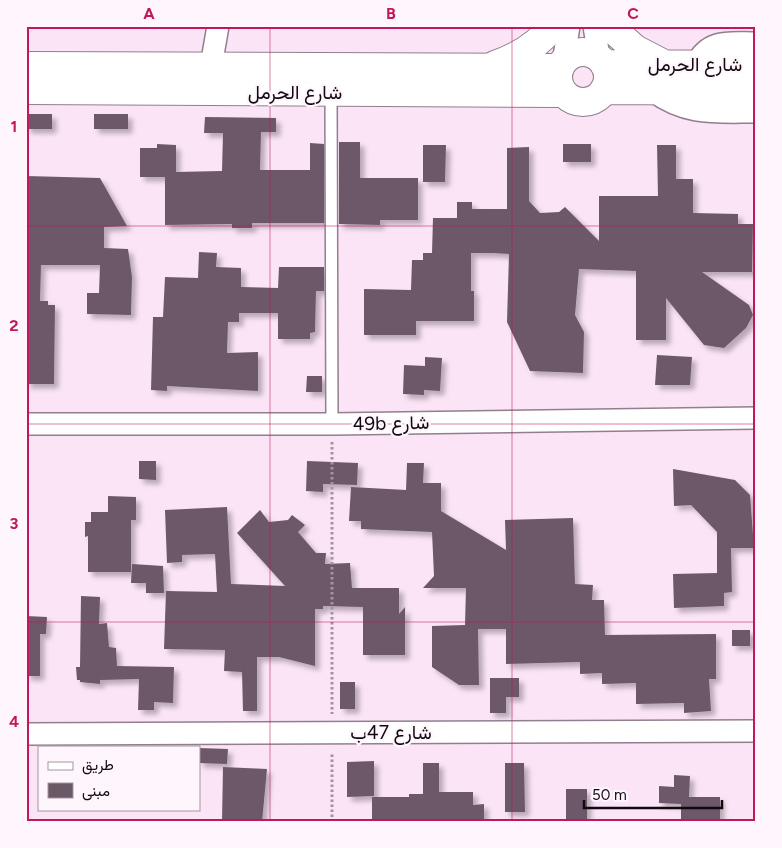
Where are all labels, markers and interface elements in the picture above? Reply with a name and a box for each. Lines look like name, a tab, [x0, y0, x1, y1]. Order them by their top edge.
text: A	[143, 4, 155, 23]
text: B	[386, 4, 396, 23]
text: C	[627, 4, 639, 23]
street label: شارع الحرمل	[648, 53, 742, 77]
street label: شارع الحرمل	[248, 81, 342, 105]
text: 1	[11, 117, 17, 136]
text: 2	[9, 316, 19, 335]
street label: 49b شارع	[353, 411, 430, 436]
text: 3	[10, 514, 19, 533]
text: 4	[9, 712, 19, 731]
street label: شارع 47ب	[350, 721, 432, 745]
legend	[38, 746, 200, 810]
text: طريق	[82, 756, 114, 775]
scale bar	[584, 778, 722, 810]
text: مبنى	[82, 782, 110, 801]
text: 50 m	[592, 786, 627, 804]

